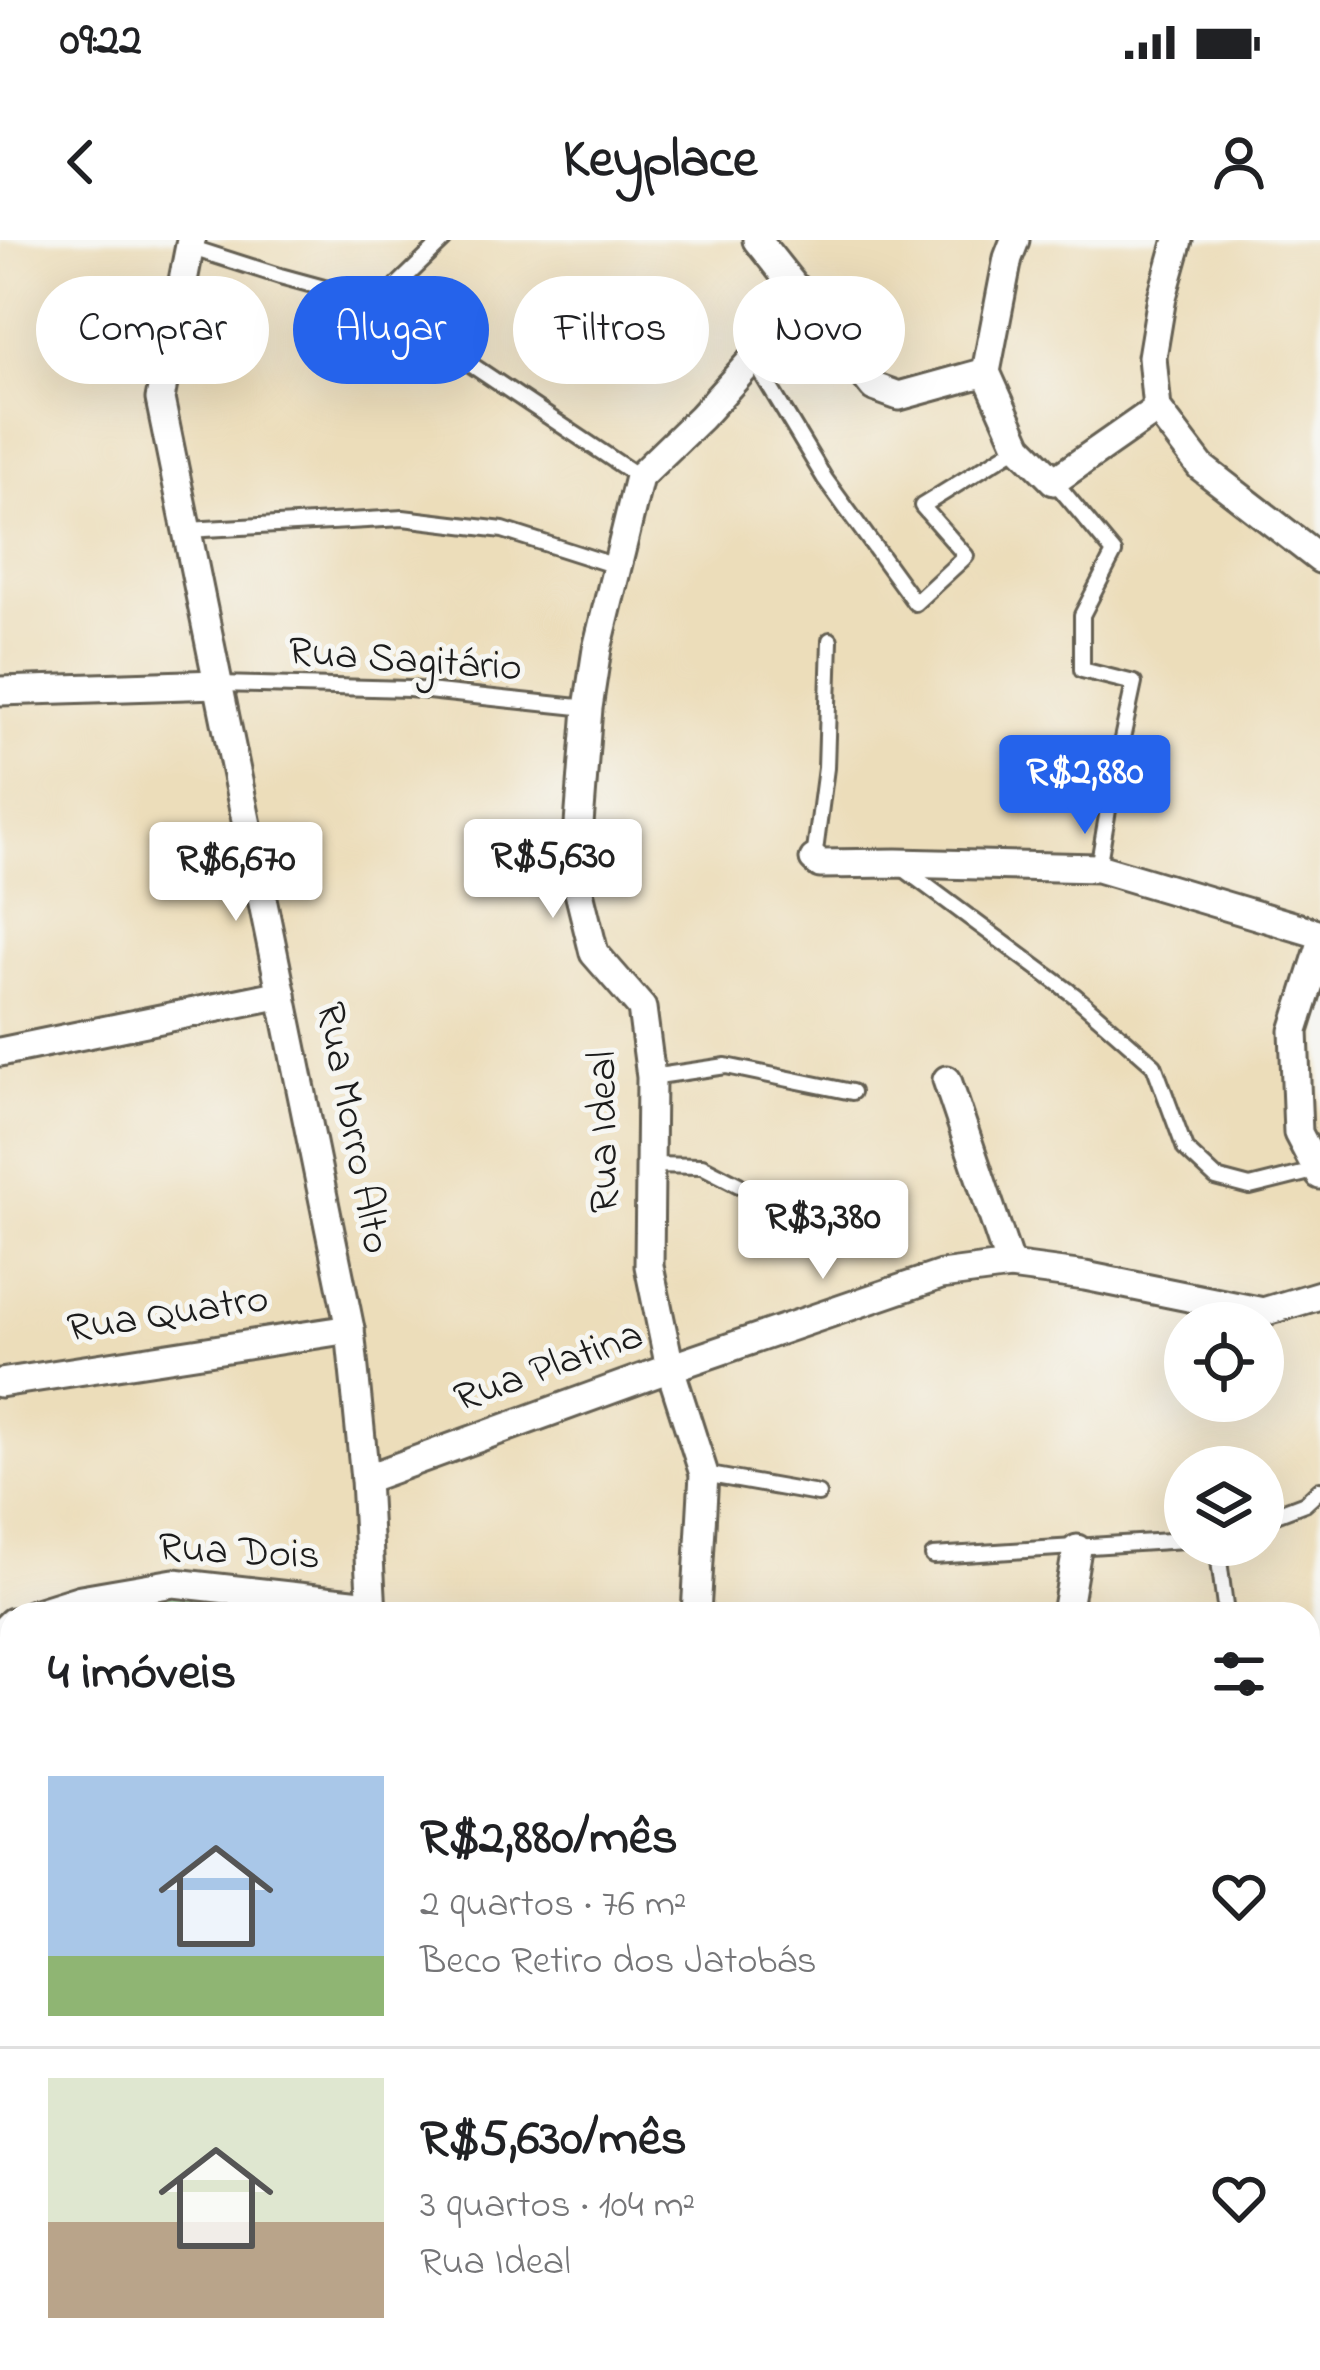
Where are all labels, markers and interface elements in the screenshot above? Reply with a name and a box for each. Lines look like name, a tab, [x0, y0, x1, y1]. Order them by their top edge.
text: 09:22	[60, 9, 142, 75]
text: Keyplace	[563, 123, 757, 201]
icon: back	[48, 129, 114, 195]
icon: person	[1206, 129, 1272, 195]
chip: Comprar	[36, 276, 269, 384]
chip: Alugar	[293, 276, 489, 384]
chip: Filtros	[513, 276, 709, 384]
chip: Novo	[733, 276, 905, 384]
street label: Rua Sagitário	[286, 622, 524, 700]
pin: R$2,880	[974, 735, 1196, 837]
text: R$2,880	[1026, 745, 1144, 802]
pin: R$5,630	[442, 819, 664, 921]
pin: R$6,670	[125, 822, 347, 924]
text: R$5,630	[491, 829, 615, 886]
text: R$6,670	[176, 832, 296, 889]
street label: Rua Morro Alto	[298, 997, 406, 1259]
street label: Rua Ideal	[573, 1050, 637, 1214]
pin: R$3,380	[712, 1180, 934, 1282]
text: R$3,380	[765, 1190, 881, 1247]
street label: Rua Quatro	[63, 1269, 273, 1361]
map controls	[1164, 1302, 1284, 1566]
button: locate	[1164, 1302, 1284, 1422]
street label: Rua Platina	[446, 1306, 652, 1430]
button: layers	[1164, 1446, 1284, 1566]
street label: Rua Dois	[157, 1518, 321, 1588]
text: 4 imóveis	[48, 1637, 236, 1712]
icon: filters	[1206, 1641, 1272, 1707]
text: R$2,880/mês	[420, 1802, 678, 1877]
icon: home	[144, 1824, 288, 1968]
icon: heart	[1206, 1863, 1272, 1929]
text: 2 quartos · 76 m²	[420, 1877, 687, 1934]
text: Beco Retiro dos Jatobás	[420, 1934, 817, 1991]
text: R$5,630/mês	[420, 2103, 687, 2178]
icon: home	[144, 2126, 288, 2270]
icon: heart	[1206, 2165, 1272, 2231]
text: 3 quartos · 104 m²	[420, 2178, 695, 2235]
text: Rua Ideal	[420, 2235, 571, 2292]

